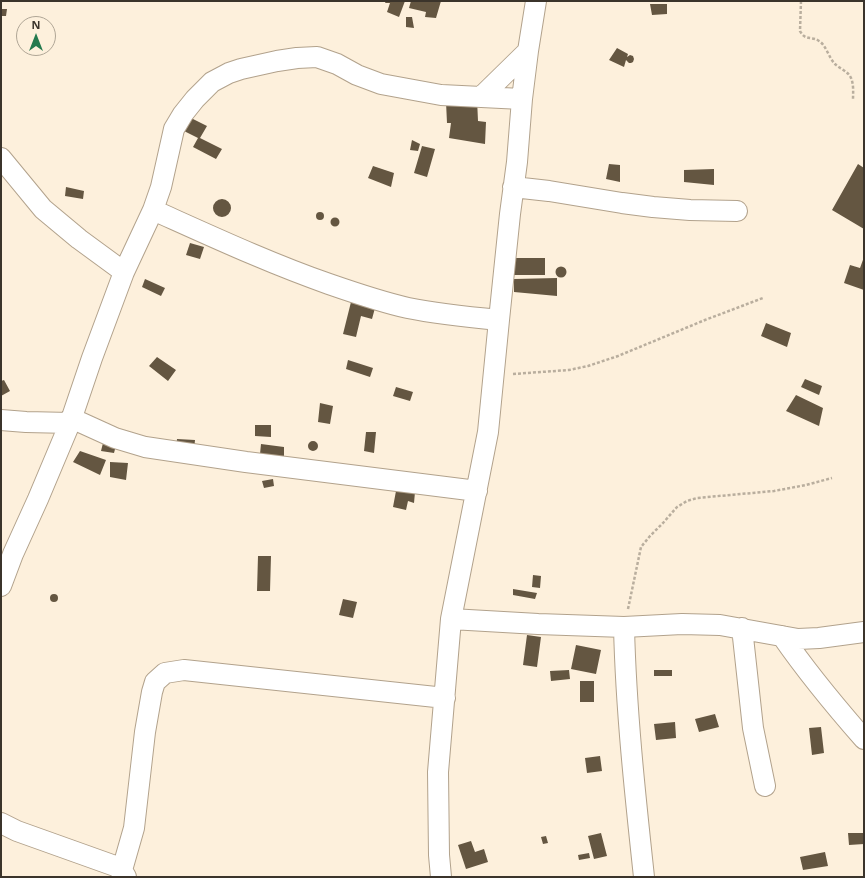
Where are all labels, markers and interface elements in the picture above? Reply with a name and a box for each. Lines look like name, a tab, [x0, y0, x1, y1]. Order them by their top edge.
north arrow	[16, 16, 56, 56]
text: N	[32, 17, 40, 32]

